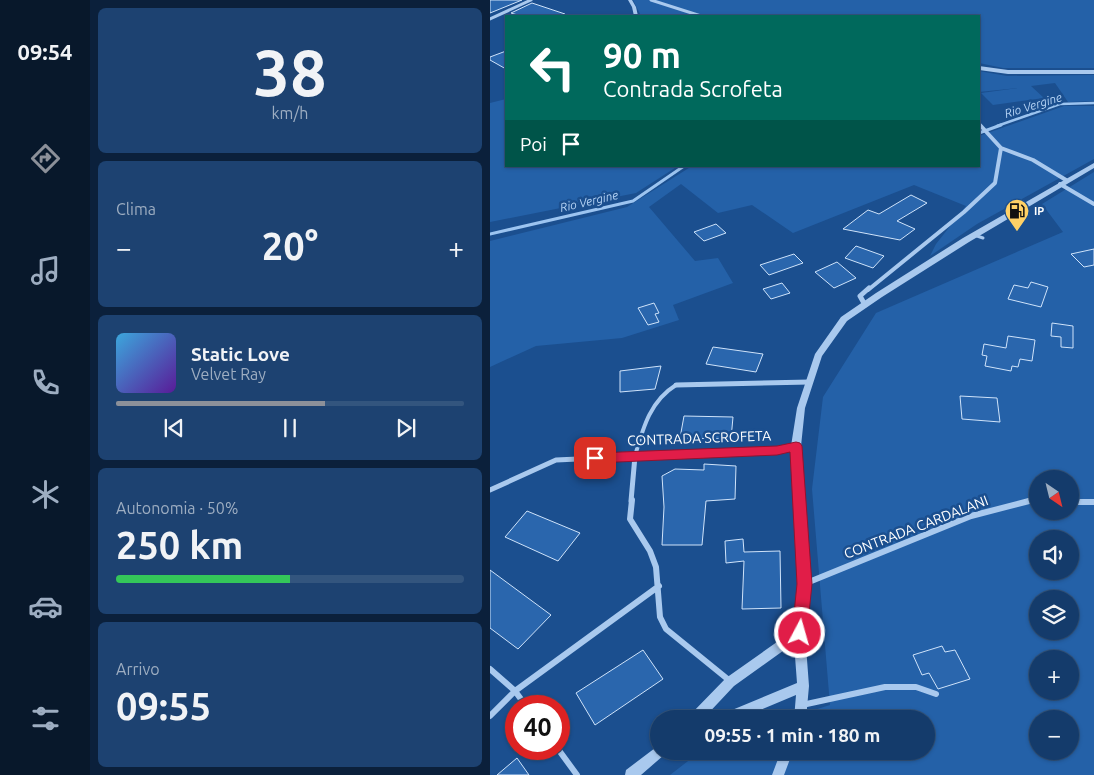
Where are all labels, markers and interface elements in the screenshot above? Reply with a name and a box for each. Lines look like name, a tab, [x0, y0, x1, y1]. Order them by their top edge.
text: 38	[253, 35, 327, 108]
icon: left	[520, 35, 585, 100]
text: 90 m	[603, 35, 681, 75]
text: 09:54	[17, 39, 73, 64]
text: Contrada Scrofeta	[603, 76, 783, 101]
water label: Rio Vergine	[1003, 90, 1063, 120]
text: km/h	[272, 104, 308, 122]
icon: arrive	[557, 130, 585, 158]
text: Poi	[520, 133, 547, 155]
icon: directions	[28, 141, 63, 176]
water label: Rio Vergine	[559, 188, 619, 214]
fuel station icon: IP	[1004, 198, 1030, 232]
text: Clima	[116, 200, 156, 218]
place label: IP	[1034, 205, 1044, 217]
text: 20°	[262, 225, 318, 267]
text: −	[116, 232, 132, 263]
text: +	[448, 232, 464, 263]
icon: music	[28, 253, 63, 288]
text: Static Love	[191, 343, 290, 365]
icon: phone	[28, 365, 63, 400]
text: Velvet Ray	[191, 365, 266, 383]
icon: previous	[160, 414, 188, 442]
icon: pause	[276, 414, 304, 442]
icon: next	[392, 414, 420, 442]
street label: CONTRADA SCROFETA	[627, 427, 771, 449]
pin	[574, 437, 616, 479]
icon: arrive	[581, 444, 609, 472]
north arrow	[1029, 470, 1079, 520]
map controls	[1029, 470, 1079, 760]
icon: climate	[28, 477, 63, 512]
street label: CONTRADA CARDALANI	[842, 492, 990, 562]
text: Autonomia · 50%	[116, 499, 238, 517]
text: 250 km	[116, 524, 243, 566]
button: sound	[1029, 530, 1079, 580]
icon: car	[28, 589, 63, 624]
button: layers	[1029, 590, 1079, 640]
position arrow	[773, 606, 825, 658]
button: +	[1029, 650, 1079, 700]
text: Arrivo	[116, 660, 160, 678]
text: 09:55	[116, 685, 211, 727]
speed limit sign: 40	[505, 695, 570, 760]
icon: filters	[28, 701, 63, 736]
button: −	[1029, 710, 1079, 760]
text: 09:55 · 1 min · 180 m	[705, 724, 880, 746]

